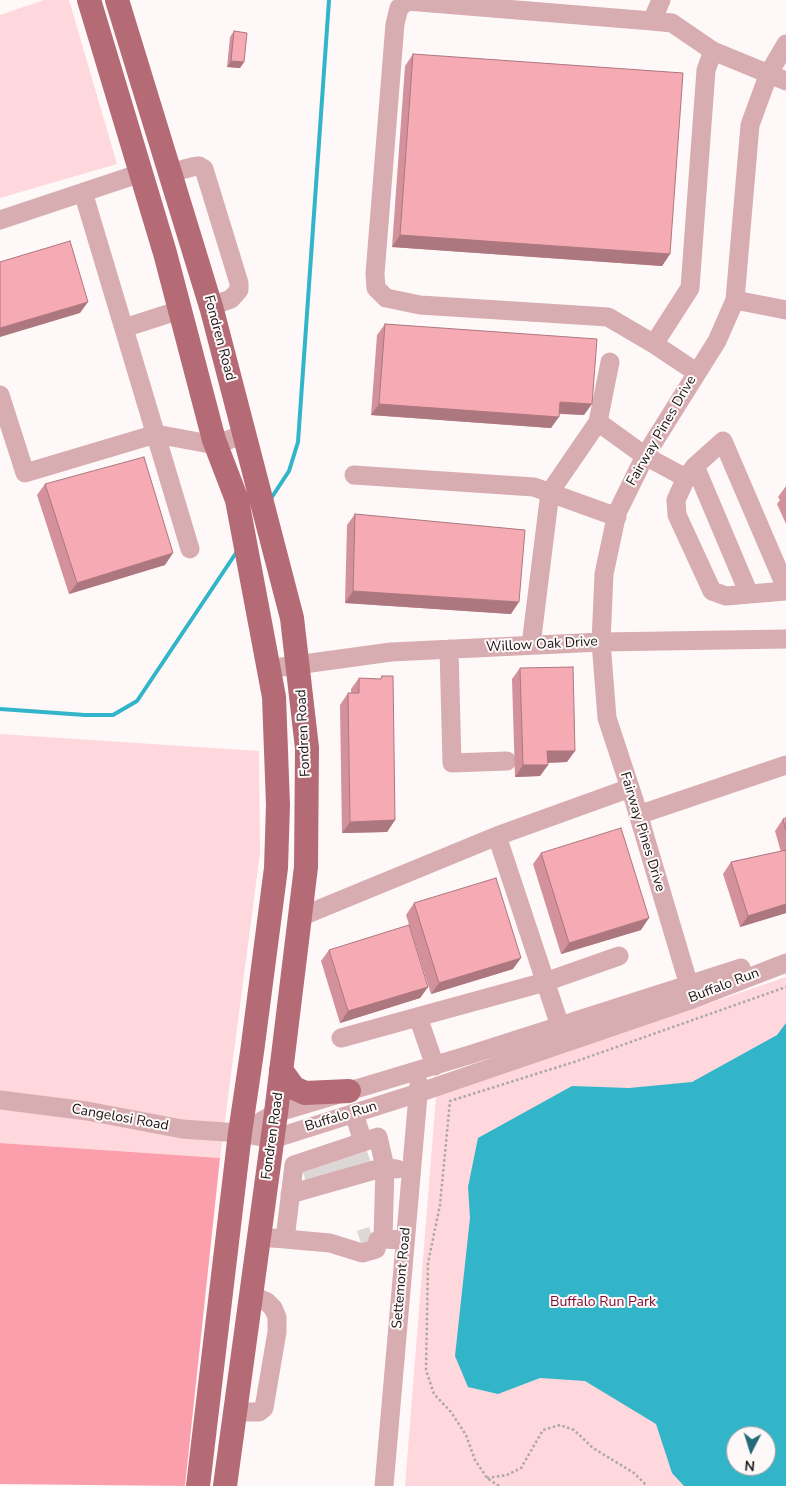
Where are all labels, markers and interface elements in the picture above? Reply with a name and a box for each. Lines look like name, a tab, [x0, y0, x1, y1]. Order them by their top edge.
street label: Fondren Road	[200, 293, 238, 383]
street label: Fairway Pines Drive	[624, 373, 700, 489]
street label: Willow Oak Drive	[486, 634, 598, 656]
street label: Fondren Road	[293, 689, 315, 777]
street label: Fairway Pines Drive	[616, 770, 668, 894]
street label: Buffalo Run	[686, 965, 762, 1007]
street label: Fondren Road	[259, 1091, 287, 1181]
street label: Buffalo Run	[303, 1098, 379, 1136]
street label: Cangelosi Road	[70, 1101, 170, 1135]
street label: Settemont Road	[389, 1227, 415, 1329]
park label: Buffalo Run Park	[550, 1295, 656, 1311]
north arrow	[726, 1426, 776, 1476]
text: N	[744, 1456, 756, 1475]

